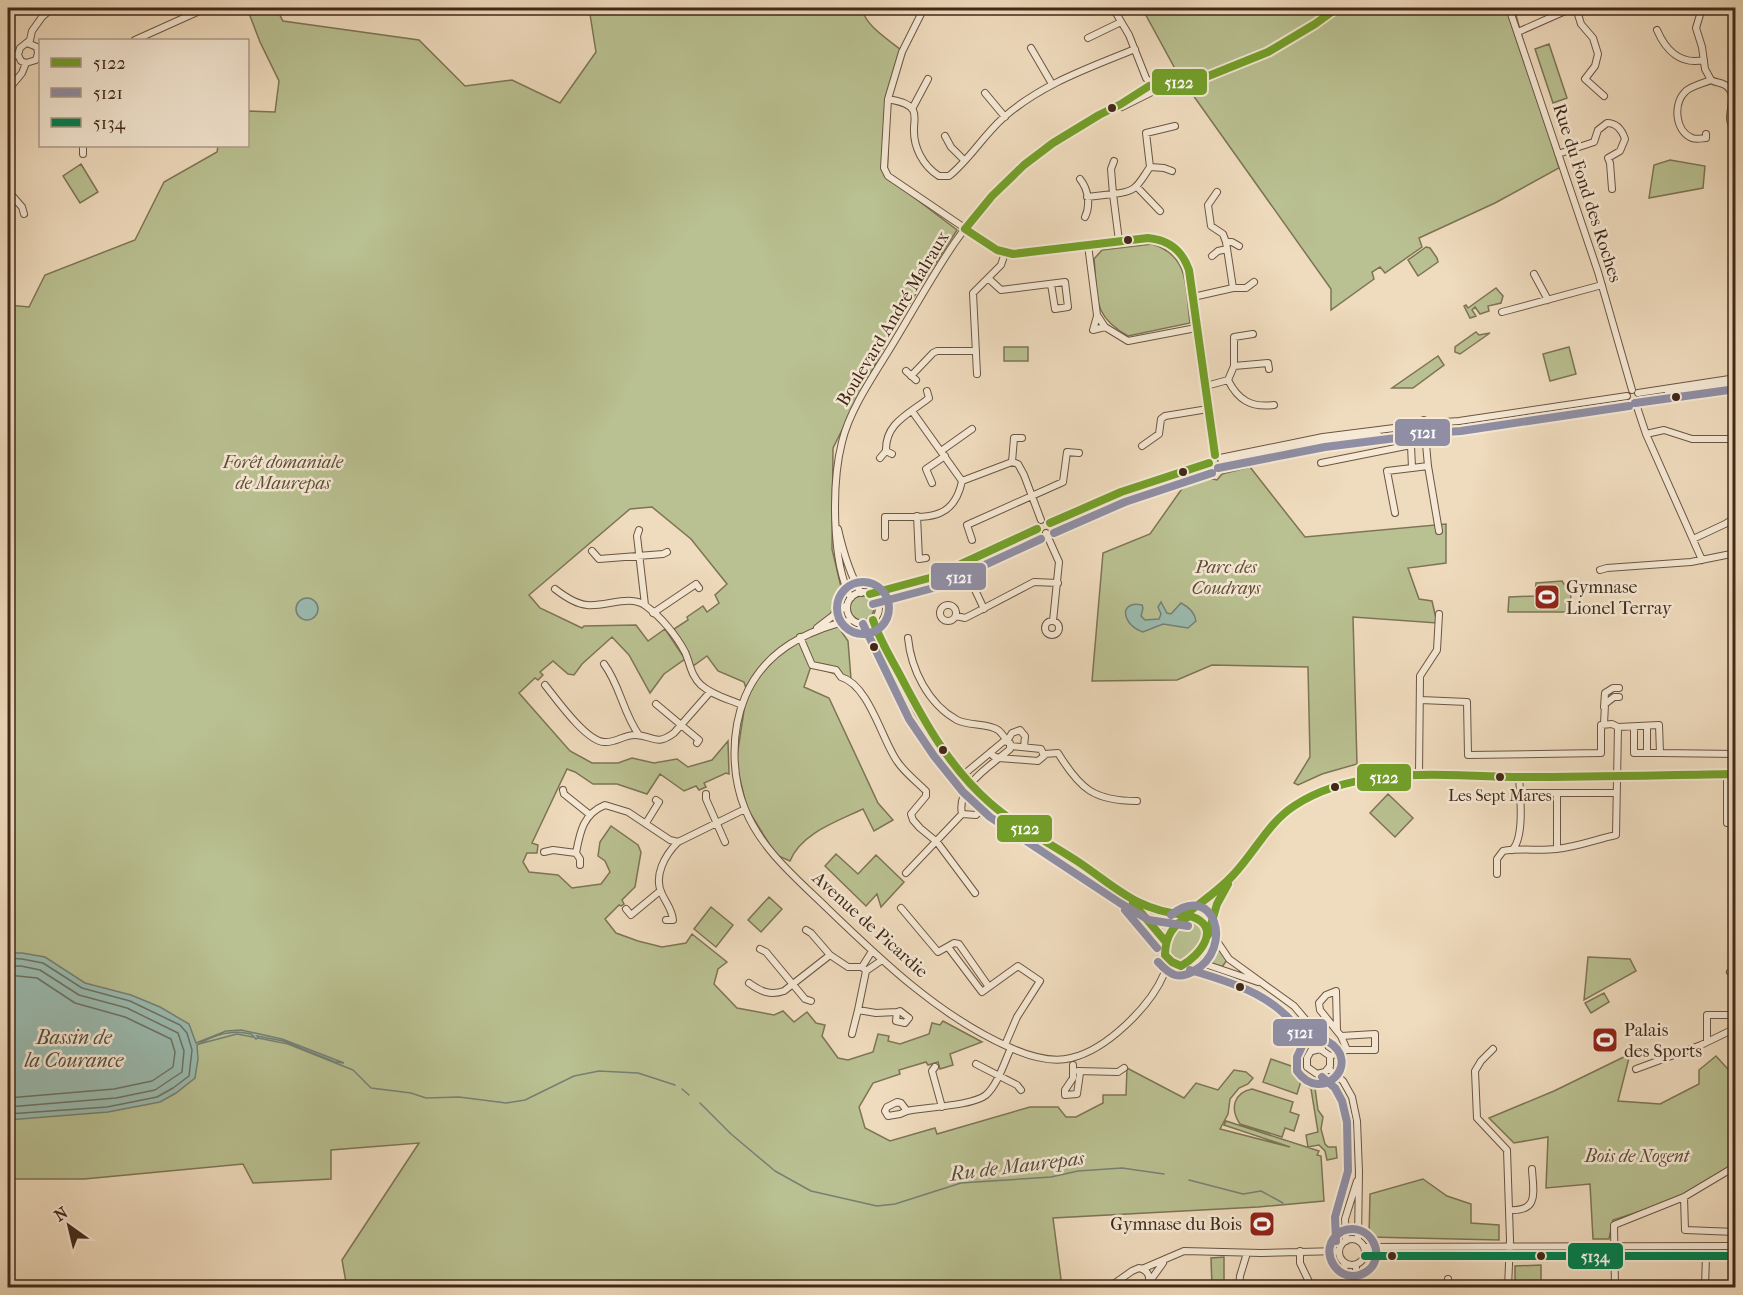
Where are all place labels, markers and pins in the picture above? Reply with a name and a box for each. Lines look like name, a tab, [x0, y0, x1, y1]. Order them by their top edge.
unlabelled marker	[1106, 102, 1118, 114]
unlabelled marker	[1122, 234, 1134, 246]
unlabelled marker	[1670, 391, 1682, 403]
unlabelled marker	[1177, 466, 1189, 478]
place label: Gymnase Lionel Terray	[1566, 577, 1673, 619]
sports icon: Gymnase Lionel Terray	[1532, 582, 1562, 612]
unlabelled marker	[868, 641, 880, 653]
unlabelled marker	[937, 744, 949, 756]
marker: Les Sept Mares	[1494, 771, 1506, 783]
unlabelled marker	[1329, 781, 1341, 793]
place label: Les Sept Mares	[1448, 786, 1552, 805]
unlabelled marker	[1234, 981, 1246, 993]
place label: Palais des Sports	[1624, 1020, 1702, 1062]
sports icon: Palais des Sports	[1590, 1025, 1620, 1055]
sports icon: Gymnase du Bois	[1247, 1209, 1277, 1239]
place label: Gymnase du Bois	[1110, 1214, 1242, 1235]
unlabelled marker	[1386, 1250, 1398, 1262]
unlabelled marker	[1535, 1250, 1547, 1262]

